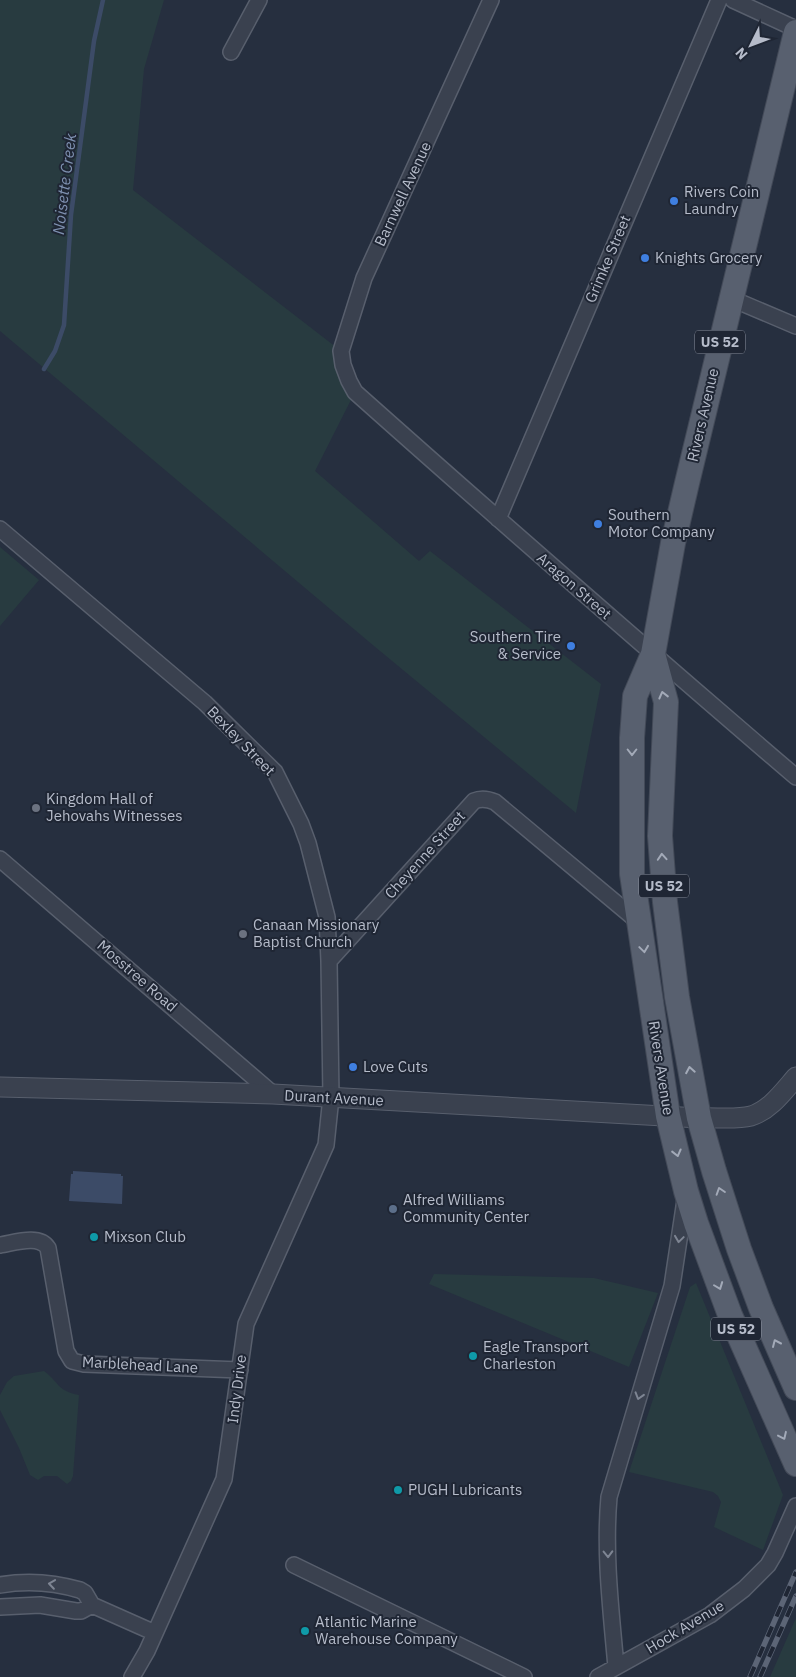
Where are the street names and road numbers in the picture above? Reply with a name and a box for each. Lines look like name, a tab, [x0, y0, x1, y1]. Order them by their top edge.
street label: Barnwell Avenue	[370, 138, 435, 249]
street label: Grimke Street	[581, 212, 635, 305]
road number: US 52	[695, 331, 745, 354]
street label: Rivers Avenue	[683, 366, 722, 463]
street label: Aragon Street	[533, 548, 615, 623]
street label: Bexley Street	[203, 702, 279, 780]
street label: Cheyenne Street	[380, 807, 469, 902]
road number: US 52	[639, 874, 689, 898]
street label: Mosstree Road	[93, 936, 181, 1016]
street label: Rivers Avenue	[645, 1019, 678, 1116]
street label: Durant Avenue	[284, 1085, 384, 1110]
road number: US 52	[711, 1318, 761, 1340]
street label: Marblehead Lane	[82, 1352, 198, 1377]
street label: Indy Drive	[223, 1354, 250, 1424]
street label: Hock Avenue	[642, 1596, 727, 1657]

